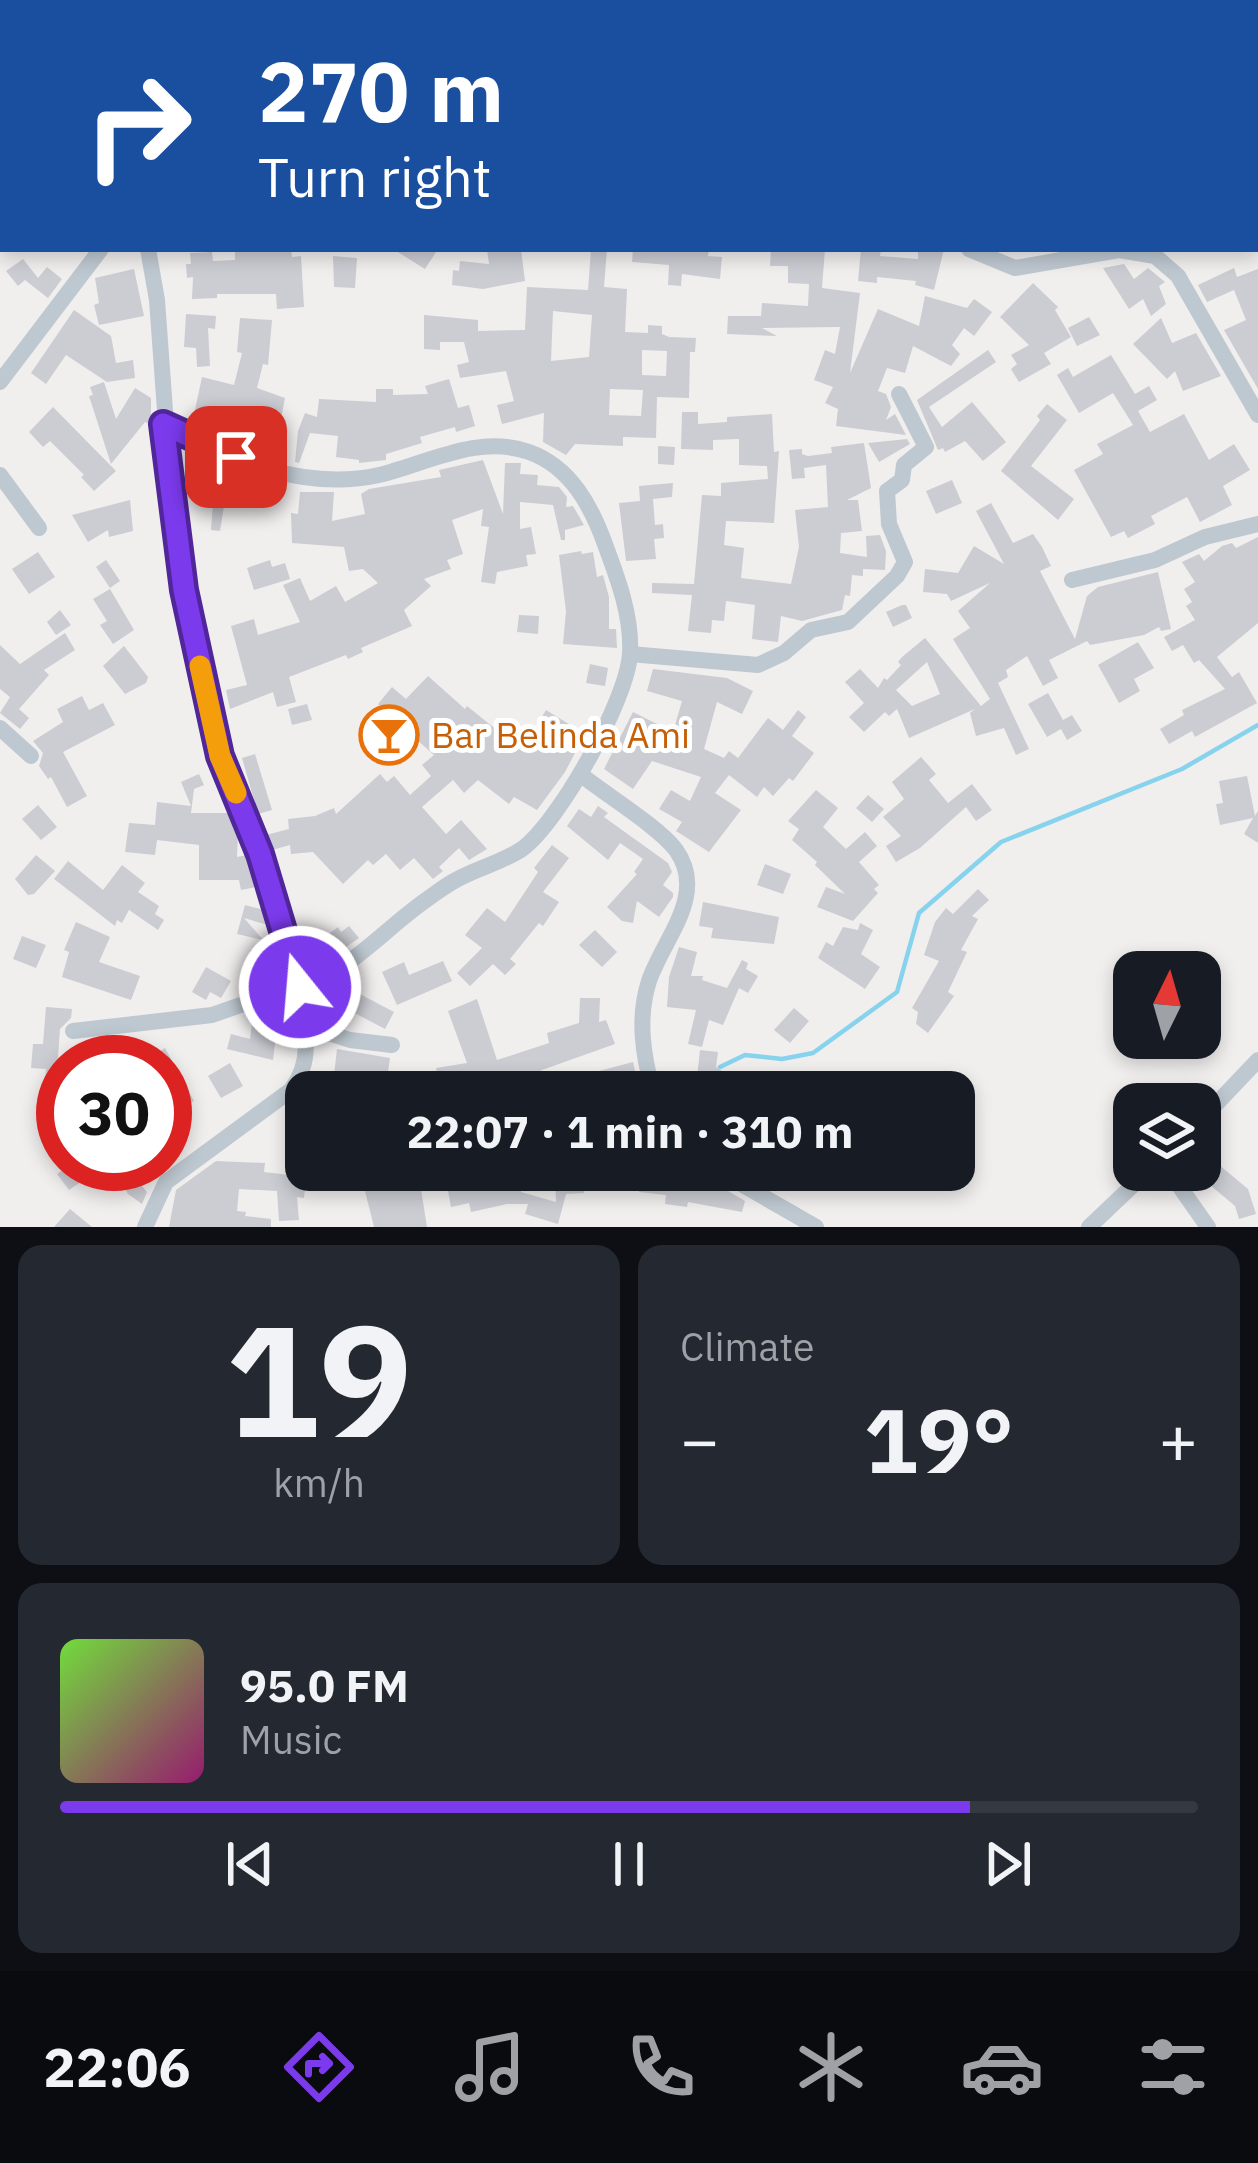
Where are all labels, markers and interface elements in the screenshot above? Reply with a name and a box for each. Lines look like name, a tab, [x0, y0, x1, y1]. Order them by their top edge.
text: 270 m	[258, 36, 504, 145]
icon: right	[60, 48, 216, 204]
text: Turn right	[258, 142, 492, 212]
pin	[185, 406, 287, 508]
icon: arrive	[203, 424, 269, 490]
bar icon: Bar Belinda Ami	[358, 704, 420, 766]
place label: Bar Belinda Ami	[431, 711, 690, 758]
position arrow	[237, 924, 363, 1050]
north arrow	[1113, 951, 1221, 1059]
map controls	[1113, 951, 1221, 1191]
speed limit sign: 30	[36, 1035, 192, 1191]
button: layers	[1113, 1083, 1221, 1191]
text: 22:07 · 1 min · 310 m	[407, 1102, 853, 1160]
text: 19	[225, 1277, 413, 1480]
text: Climate	[680, 1321, 814, 1372]
text: 19°	[864, 1381, 1014, 1498]
text: −	[680, 1396, 720, 1482]
text: +	[1158, 1396, 1198, 1482]
text: km/h	[273, 1457, 365, 1508]
text: 95.0 FM	[240, 1656, 409, 1714]
text: Music	[240, 1714, 342, 1765]
icon: previous	[217, 1831, 283, 1897]
icon: pause	[596, 1831, 662, 1897]
icon: next	[975, 1831, 1041, 1897]
icon: directions	[277, 2025, 361, 2109]
icon: music	[448, 2025, 532, 2109]
icon: phone	[619, 2025, 703, 2109]
icon: climate	[789, 2025, 873, 2109]
icon: car	[960, 2025, 1044, 2109]
icon: filters	[1131, 2025, 1215, 2109]
text: 22:06	[43, 2032, 191, 2102]

